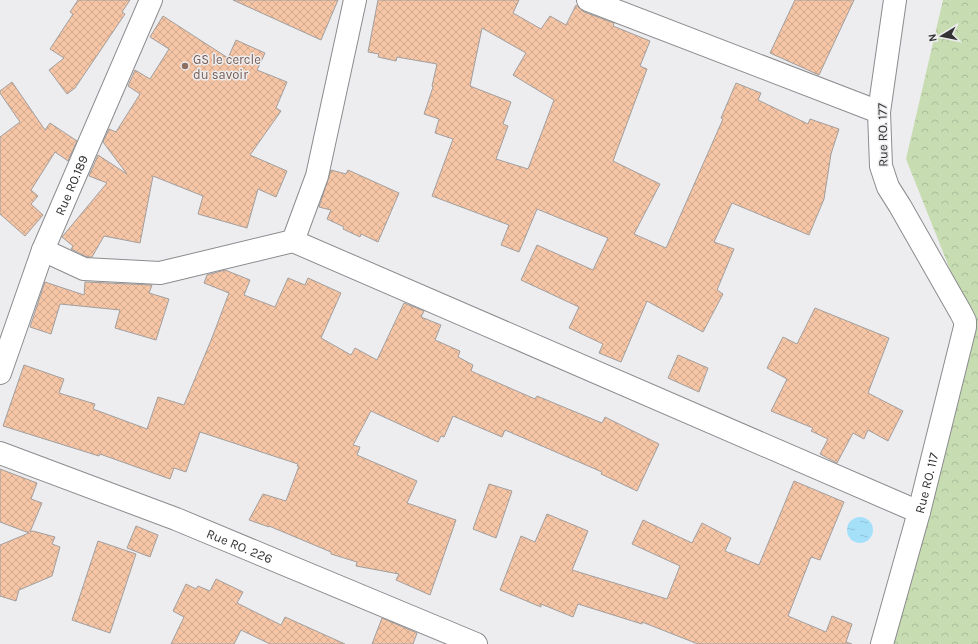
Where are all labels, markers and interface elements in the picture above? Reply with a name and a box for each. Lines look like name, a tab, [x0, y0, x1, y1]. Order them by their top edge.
north arrow	[922, 16, 962, 56]
text: N	[926, 33, 940, 43]
place label: GS le cercle du savoir	[193, 52, 261, 82]
marker: GS le cercle du savoir	[180, 61, 190, 71]
street label: Rue RO. 177	[874, 103, 891, 167]
street label: Rue RO.189	[52, 153, 91, 218]
street label: Rue RO. 117	[912, 451, 941, 515]
street label: Rue RO. 226	[204, 526, 275, 566]

